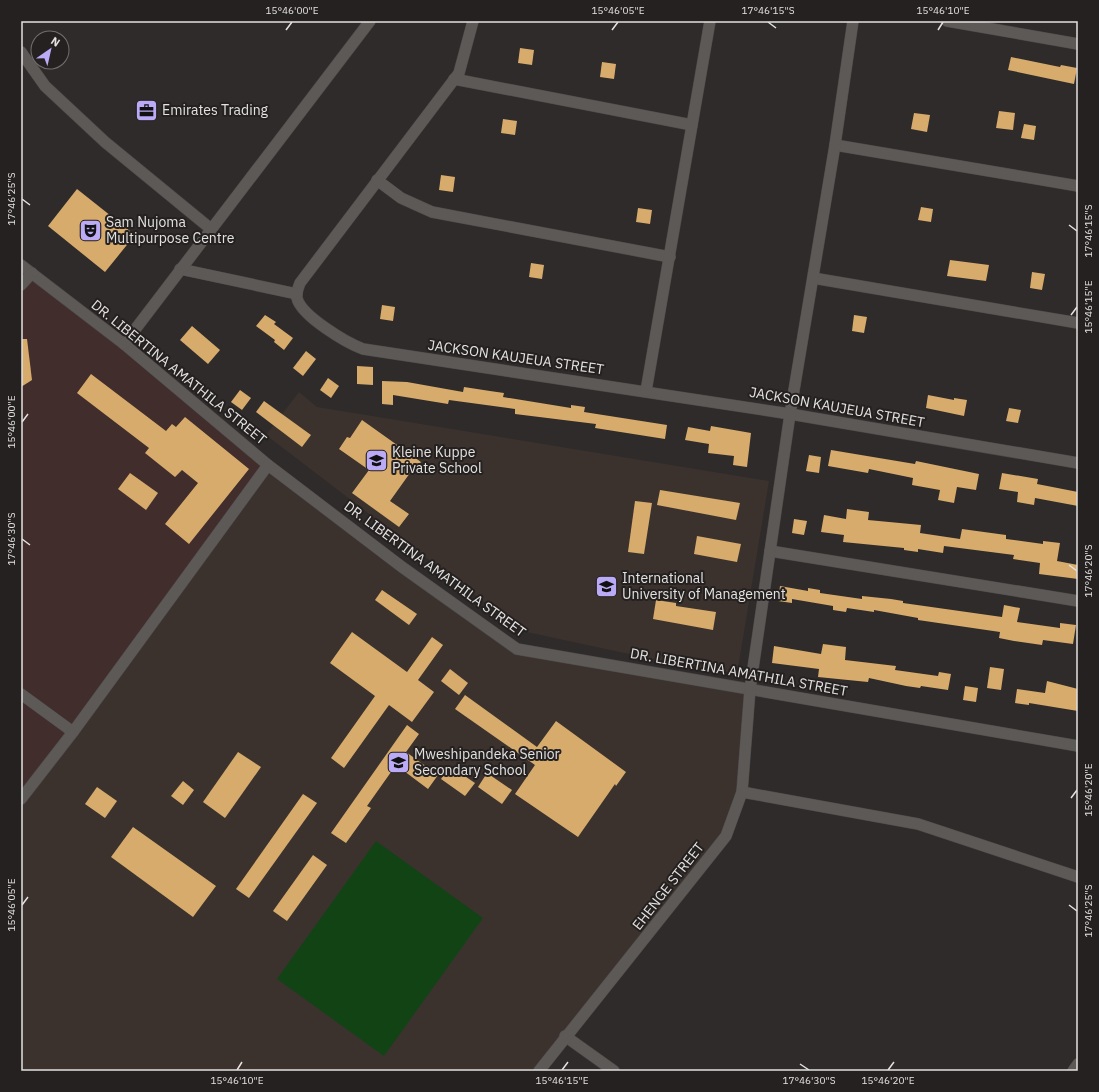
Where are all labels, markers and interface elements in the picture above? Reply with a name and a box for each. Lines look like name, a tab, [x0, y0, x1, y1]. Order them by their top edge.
text: 15°46'00"E	[265, 4, 319, 17]
text: 15°46'05"E	[591, 4, 645, 17]
text: 17°46'15"S	[741, 4, 795, 17]
text: 15°46'10"E	[916, 4, 970, 17]
north arrow	[30, 30, 70, 70]
text: N	[48, 34, 63, 50]
office icon: Emirates Trading	[134, 97, 160, 123]
place label: Emirates Trading	[162, 101, 269, 119]
text: 17°46'25"S	[5, 172, 18, 226]
text: 17°46'15"S	[1082, 204, 1095, 258]
place label: Sam Nujoma Multipurpose Centre	[106, 213, 235, 247]
theatre icon: Sam Nujoma Multipurpose Centre	[78, 217, 104, 243]
text: 15°46'15"E	[1082, 280, 1095, 334]
street label: DR. LIBERTINA AMATHILA STREET	[88, 296, 270, 448]
street label: JACKSON KAUJEUA STREET	[427, 336, 605, 378]
street label: JACKSON KAUJEUA STREET	[748, 383, 926, 431]
text: 15°46'00"E	[5, 395, 18, 449]
place label: Kleine Kuppe Private School	[392, 443, 482, 477]
school or university icon: Kleine Kuppe Private School	[363, 447, 389, 473]
street label: DR. LIBERTINA AMATHILA STREET	[341, 497, 529, 641]
text: 17°46'30"S	[5, 512, 18, 566]
text: 17°46'20"S	[1082, 544, 1095, 598]
place label: International University of Management	[622, 569, 786, 603]
school or university icon: International University of Management	[594, 573, 620, 599]
street label: DR. LIBERTINA AMATHILA STREET	[629, 644, 849, 700]
place label: Mweshipandeka Senior Secondary School	[414, 745, 560, 779]
school or university icon: Mweshipandeka Senior Secondary School	[385, 749, 411, 775]
text: 15°46'20"E	[1082, 763, 1095, 817]
street label: EHENGE STREET	[628, 838, 708, 934]
text: 15°46'05"E	[5, 878, 18, 932]
text: 17°46'25"S	[1082, 884, 1095, 938]
text: 15°46'10"E	[210, 1074, 264, 1087]
text: 15°46'15"E	[535, 1074, 589, 1087]
text: 17°46'30"S	[782, 1074, 836, 1087]
text: 15°46'20"E	[861, 1074, 915, 1087]

